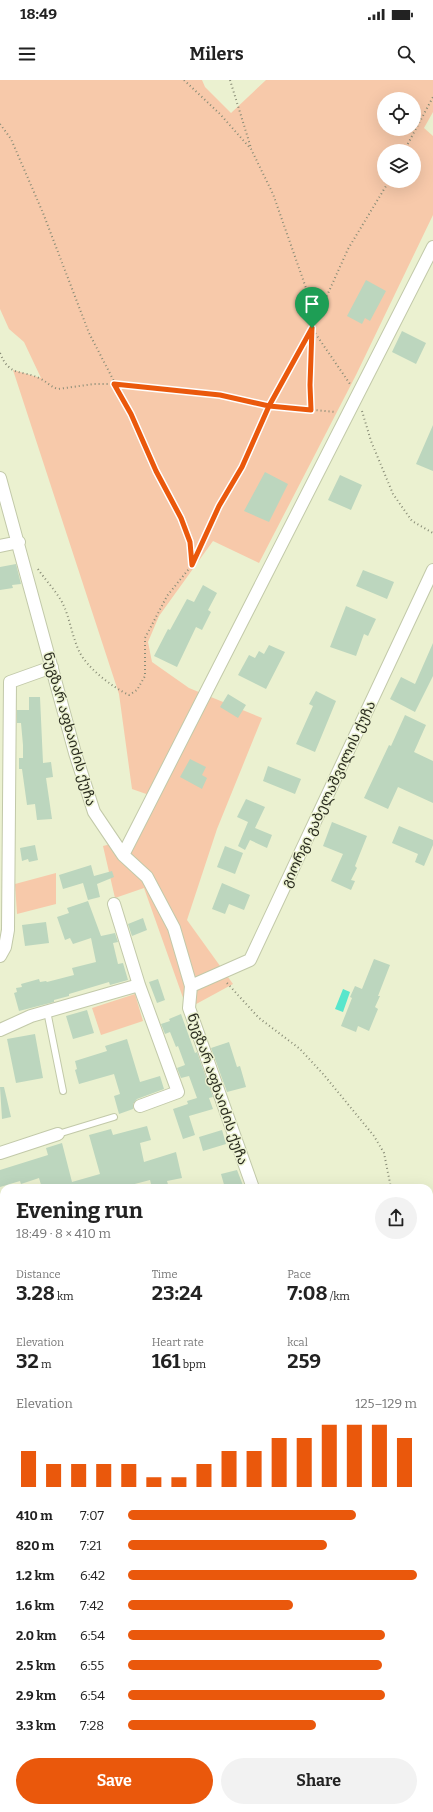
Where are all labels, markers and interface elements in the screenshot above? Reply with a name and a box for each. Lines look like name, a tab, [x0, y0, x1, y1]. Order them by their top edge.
text: 18:49	[20, 5, 57, 23]
icon: menu	[16, 43, 38, 65]
text: Milers	[189, 43, 244, 65]
icon: search	[395, 43, 417, 65]
map controls	[377, 92, 421, 188]
button: locate	[377, 92, 421, 136]
button: layers	[377, 144, 421, 188]
pin	[295, 287, 329, 328]
icon: arrive	[301, 293, 323, 315]
street label: ნუგზარ აფხაიძის ქუჩა	[39, 650, 100, 808]
street label: გიორგი გაბელაშვილის ქუჩა	[278, 698, 379, 890]
street label: ნუგზარ აფხაიძის ქუჩა	[184, 1011, 251, 1167]
text: Evening run	[16, 1197, 143, 1224]
button: share	[375, 1197, 417, 1239]
text: 18:49 · 8 × 410 m	[16, 1226, 111, 1241]
text: Distance	[16, 1268, 61, 1281]
text: Time	[152, 1268, 178, 1281]
text: Pace	[287, 1268, 311, 1281]
text: 3.28	[16, 1281, 55, 1305]
text: 23:24	[152, 1281, 203, 1305]
text: 7:08	[287, 1281, 328, 1305]
text: km	[55, 1290, 74, 1303]
text: /km	[328, 1290, 350, 1303]
text: Elevation	[16, 1336, 64, 1349]
text: Heart rate	[152, 1336, 204, 1349]
text: kcal	[287, 1336, 308, 1349]
text: 32	[16, 1349, 39, 1373]
text: 161	[152, 1349, 181, 1373]
text: 259	[287, 1349, 321, 1373]
text: m	[39, 1358, 51, 1371]
text: bpm	[181, 1358, 206, 1371]
text: Elevation	[16, 1396, 73, 1411]
text: 125–129 m	[355, 1396, 417, 1411]
text: 410 m	[16, 1508, 53, 1523]
text: 7:07	[80, 1508, 104, 1523]
text: 820 m	[16, 1538, 54, 1553]
text: 7:21	[80, 1538, 102, 1553]
text: 1.2 km	[16, 1568, 54, 1583]
text: 6:42	[80, 1568, 105, 1583]
text: 1.6 km	[16, 1598, 54, 1613]
text: 7:42	[80, 1598, 104, 1613]
text: 2.0 km	[16, 1628, 56, 1643]
text: 6:54	[80, 1628, 105, 1643]
text: 2.5 km	[16, 1658, 56, 1673]
text: 6:55	[80, 1658, 104, 1673]
text: 2.9 km	[16, 1688, 56, 1703]
text: 6:54	[80, 1688, 105, 1703]
text: 3.3 km	[16, 1718, 56, 1733]
text: 7:28	[80, 1718, 104, 1733]
button: Save	[16, 1758, 213, 1804]
button: Share	[221, 1758, 417, 1804]

